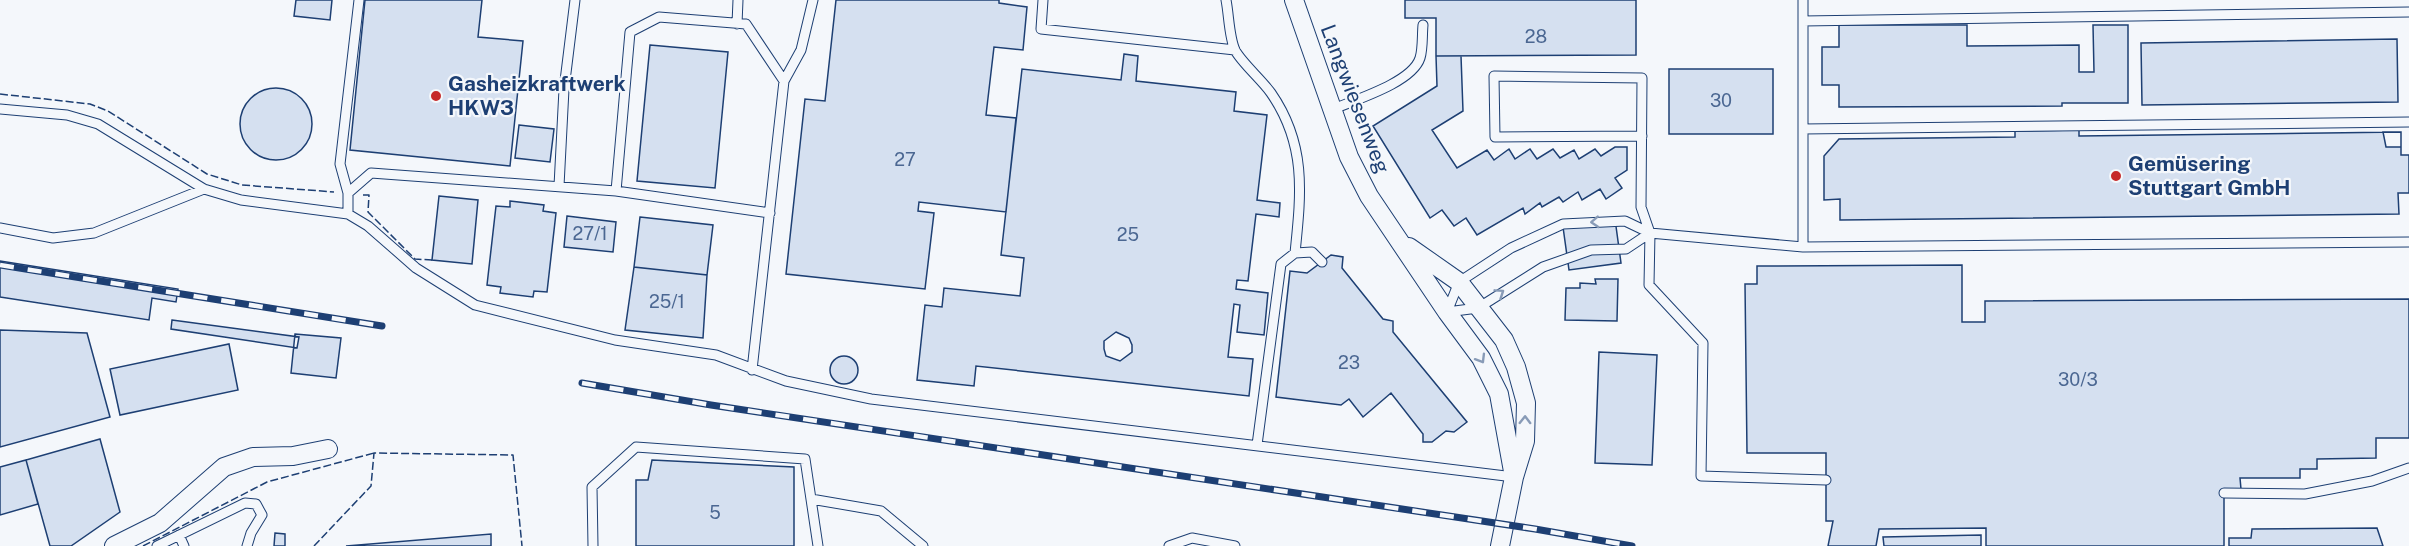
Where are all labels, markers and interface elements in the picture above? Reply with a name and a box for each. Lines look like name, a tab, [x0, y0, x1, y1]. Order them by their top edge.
street label: Langwiesenweg	[1316, 21, 1395, 177]
house number: 28	[1525, 26, 1547, 47]
place label: Gasheizkraftwerk HKW3	[448, 71, 626, 120]
marker: Gasheizkraftwerk HKW3	[429, 89, 443, 103]
house number: 30	[1710, 90, 1732, 111]
house number: 27	[894, 149, 916, 170]
place label: Gemüsering Stuttgart GmbH	[2128, 151, 2291, 200]
marker: Gemüsering Stuttgart GmbH	[2109, 169, 2123, 183]
one-way arrow	[1590, 216, 1599, 229]
house number: 27/1	[572, 223, 608, 244]
house number: 25	[1117, 224, 1139, 245]
one-way arrow	[1494, 289, 1505, 300]
house number: 25/1	[649, 291, 685, 312]
house number: 23	[1338, 352, 1360, 373]
one-way arrow	[1474, 353, 1485, 364]
house number: 30/3	[2058, 369, 2098, 390]
one-way arrow	[1519, 416, 1532, 425]
house number: 5	[709, 502, 721, 523]

